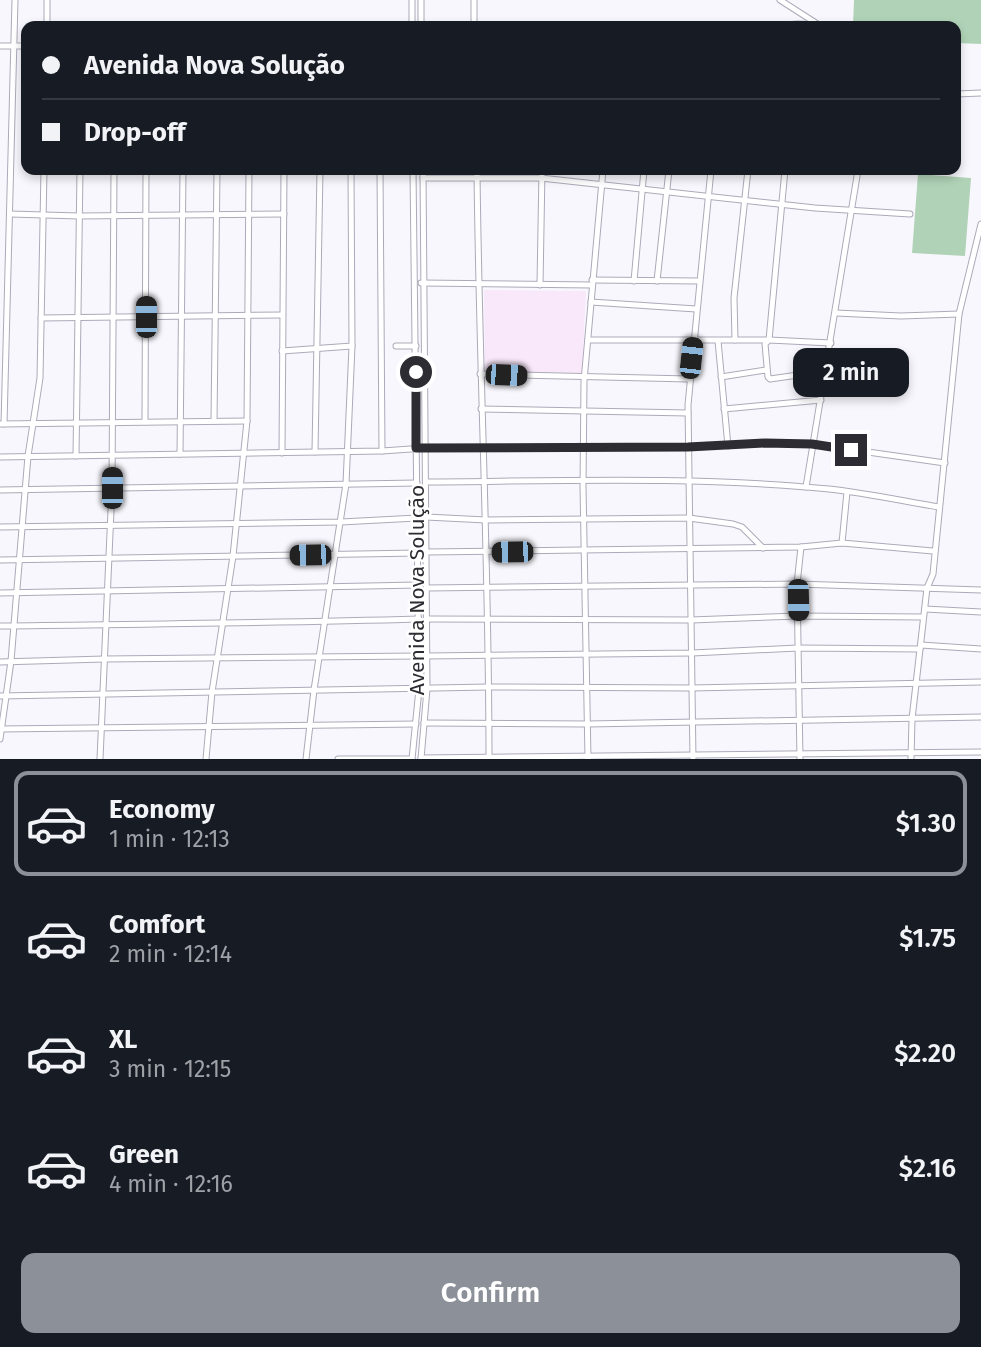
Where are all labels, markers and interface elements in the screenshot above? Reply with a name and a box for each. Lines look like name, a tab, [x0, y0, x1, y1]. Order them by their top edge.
text: Avenida Nova Solução	[84, 50, 345, 81]
text: Drop-off	[84, 117, 186, 148]
car	[136, 296, 157, 338]
car	[679, 336, 704, 380]
callout: 2 min	[793, 349, 909, 398]
route start	[400, 356, 432, 388]
text: 2 min	[823, 358, 879, 386]
car	[485, 364, 528, 386]
route end	[835, 434, 867, 466]
car	[102, 467, 123, 509]
street label: Avenida Nova Solução	[404, 485, 430, 695]
car	[491, 541, 534, 563]
car	[289, 544, 332, 566]
car	[788, 579, 809, 621]
icon: car	[25, 792, 88, 855]
text: Economy	[109, 794, 215, 825]
text: $1.30	[896, 808, 956, 839]
text: 1 min · 12:13	[109, 825, 230, 853]
icon: car	[25, 907, 88, 970]
text: Comfort	[109, 909, 205, 940]
text: $1.75	[899, 923, 956, 954]
text: 2 min · 12:14	[109, 940, 232, 968]
icon: car	[25, 1022, 88, 1085]
text: XL	[109, 1024, 137, 1055]
text: $2.20	[894, 1038, 956, 1069]
text: 3 min · 12:15	[109, 1055, 231, 1083]
icon: car	[25, 1137, 88, 1200]
text: Green	[109, 1139, 179, 1170]
text: $2.16	[899, 1153, 956, 1184]
text: 4 min · 12:16	[109, 1170, 233, 1198]
button: Confirm	[21, 1253, 960, 1333]

